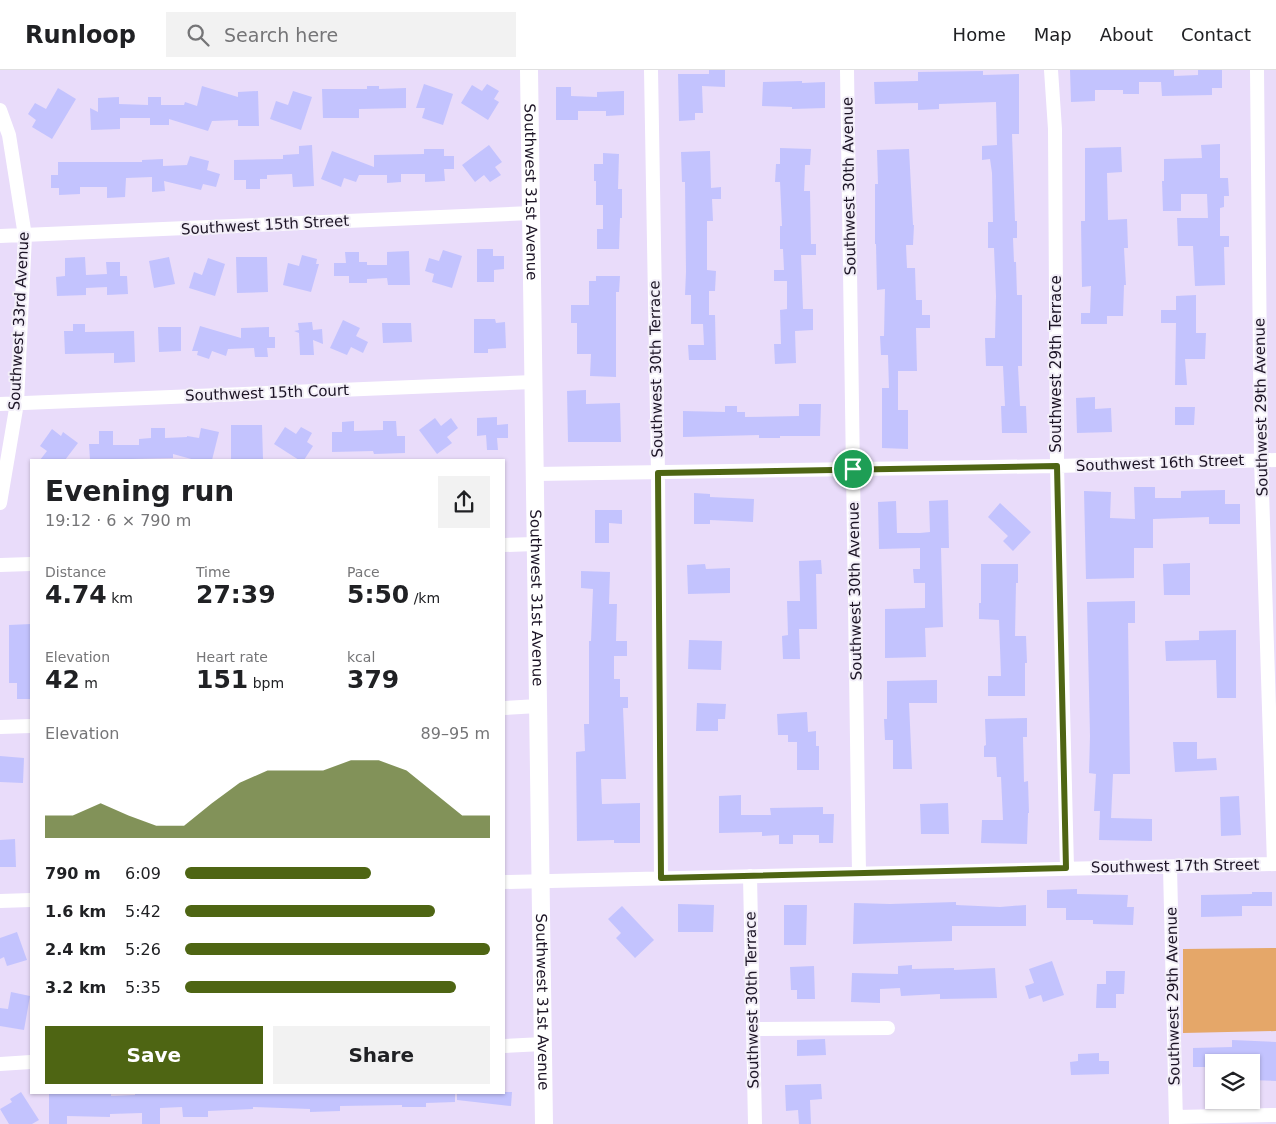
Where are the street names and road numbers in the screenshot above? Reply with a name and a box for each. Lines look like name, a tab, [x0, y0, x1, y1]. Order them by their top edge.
street label: Southwest 30th Avenue	[838, 97, 860, 275]
street label: Southwest 31st Avenue	[520, 103, 541, 281]
street label: Southwest 15th Street	[180, 212, 350, 238]
street label: Southwest 33rd Avenue	[5, 231, 33, 411]
street label: Southwest 29th Terrace	[1047, 275, 1065, 453]
street label: Southwest 30th Terrace	[645, 280, 667, 458]
street label: Southwest 29th Avenue	[1250, 318, 1272, 496]
street label: Southwest 15th Court	[185, 381, 349, 405]
street label: Southwest 16th Street	[1076, 451, 1245, 475]
street label: Southwest 30th Avenue	[844, 502, 866, 680]
street label: Southwest 31st Avenue	[526, 509, 547, 687]
street label: Southwest 17th Street	[1091, 856, 1259, 876]
street label: Southwest 29th Avenue	[1162, 907, 1184, 1085]
street label: Southwest 30th Terrace	[741, 911, 763, 1089]
street label: Southwest 31st Avenue	[532, 913, 553, 1091]

